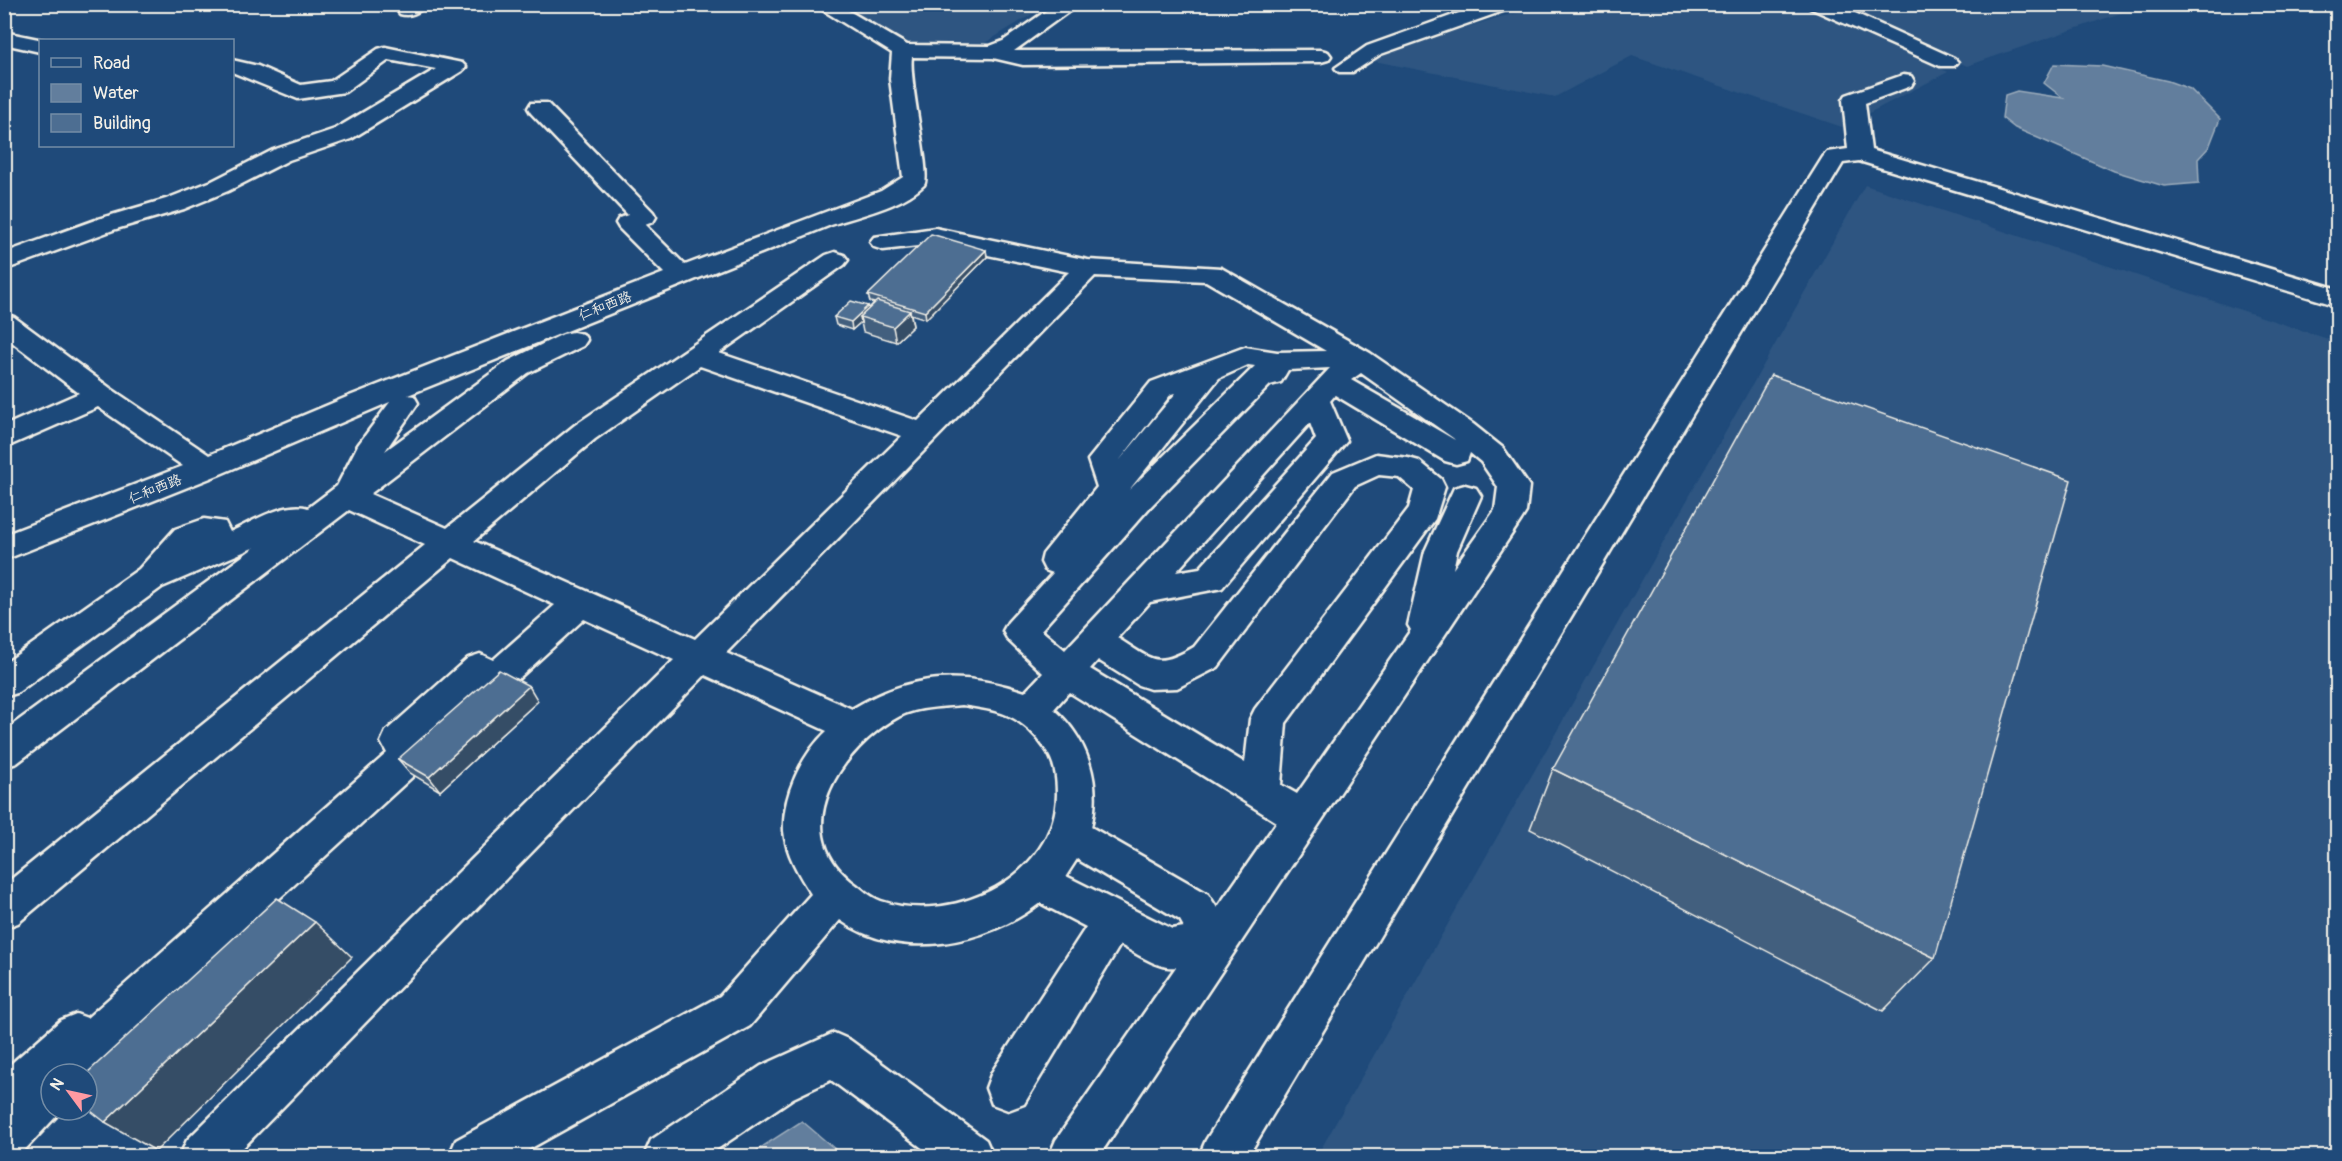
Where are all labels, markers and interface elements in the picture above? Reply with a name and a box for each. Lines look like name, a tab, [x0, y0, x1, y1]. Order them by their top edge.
legend	[39, 39, 234, 147]
text: Road	[93, 52, 130, 75]
text: Water	[93, 82, 139, 105]
text: Building	[93, 112, 151, 135]
street label: 仁和西路	[576, 288, 634, 324]
street label: 仁和西路	[126, 471, 184, 507]
north arrow	[39, 1062, 99, 1122]
text: N	[46, 1074, 69, 1094]

